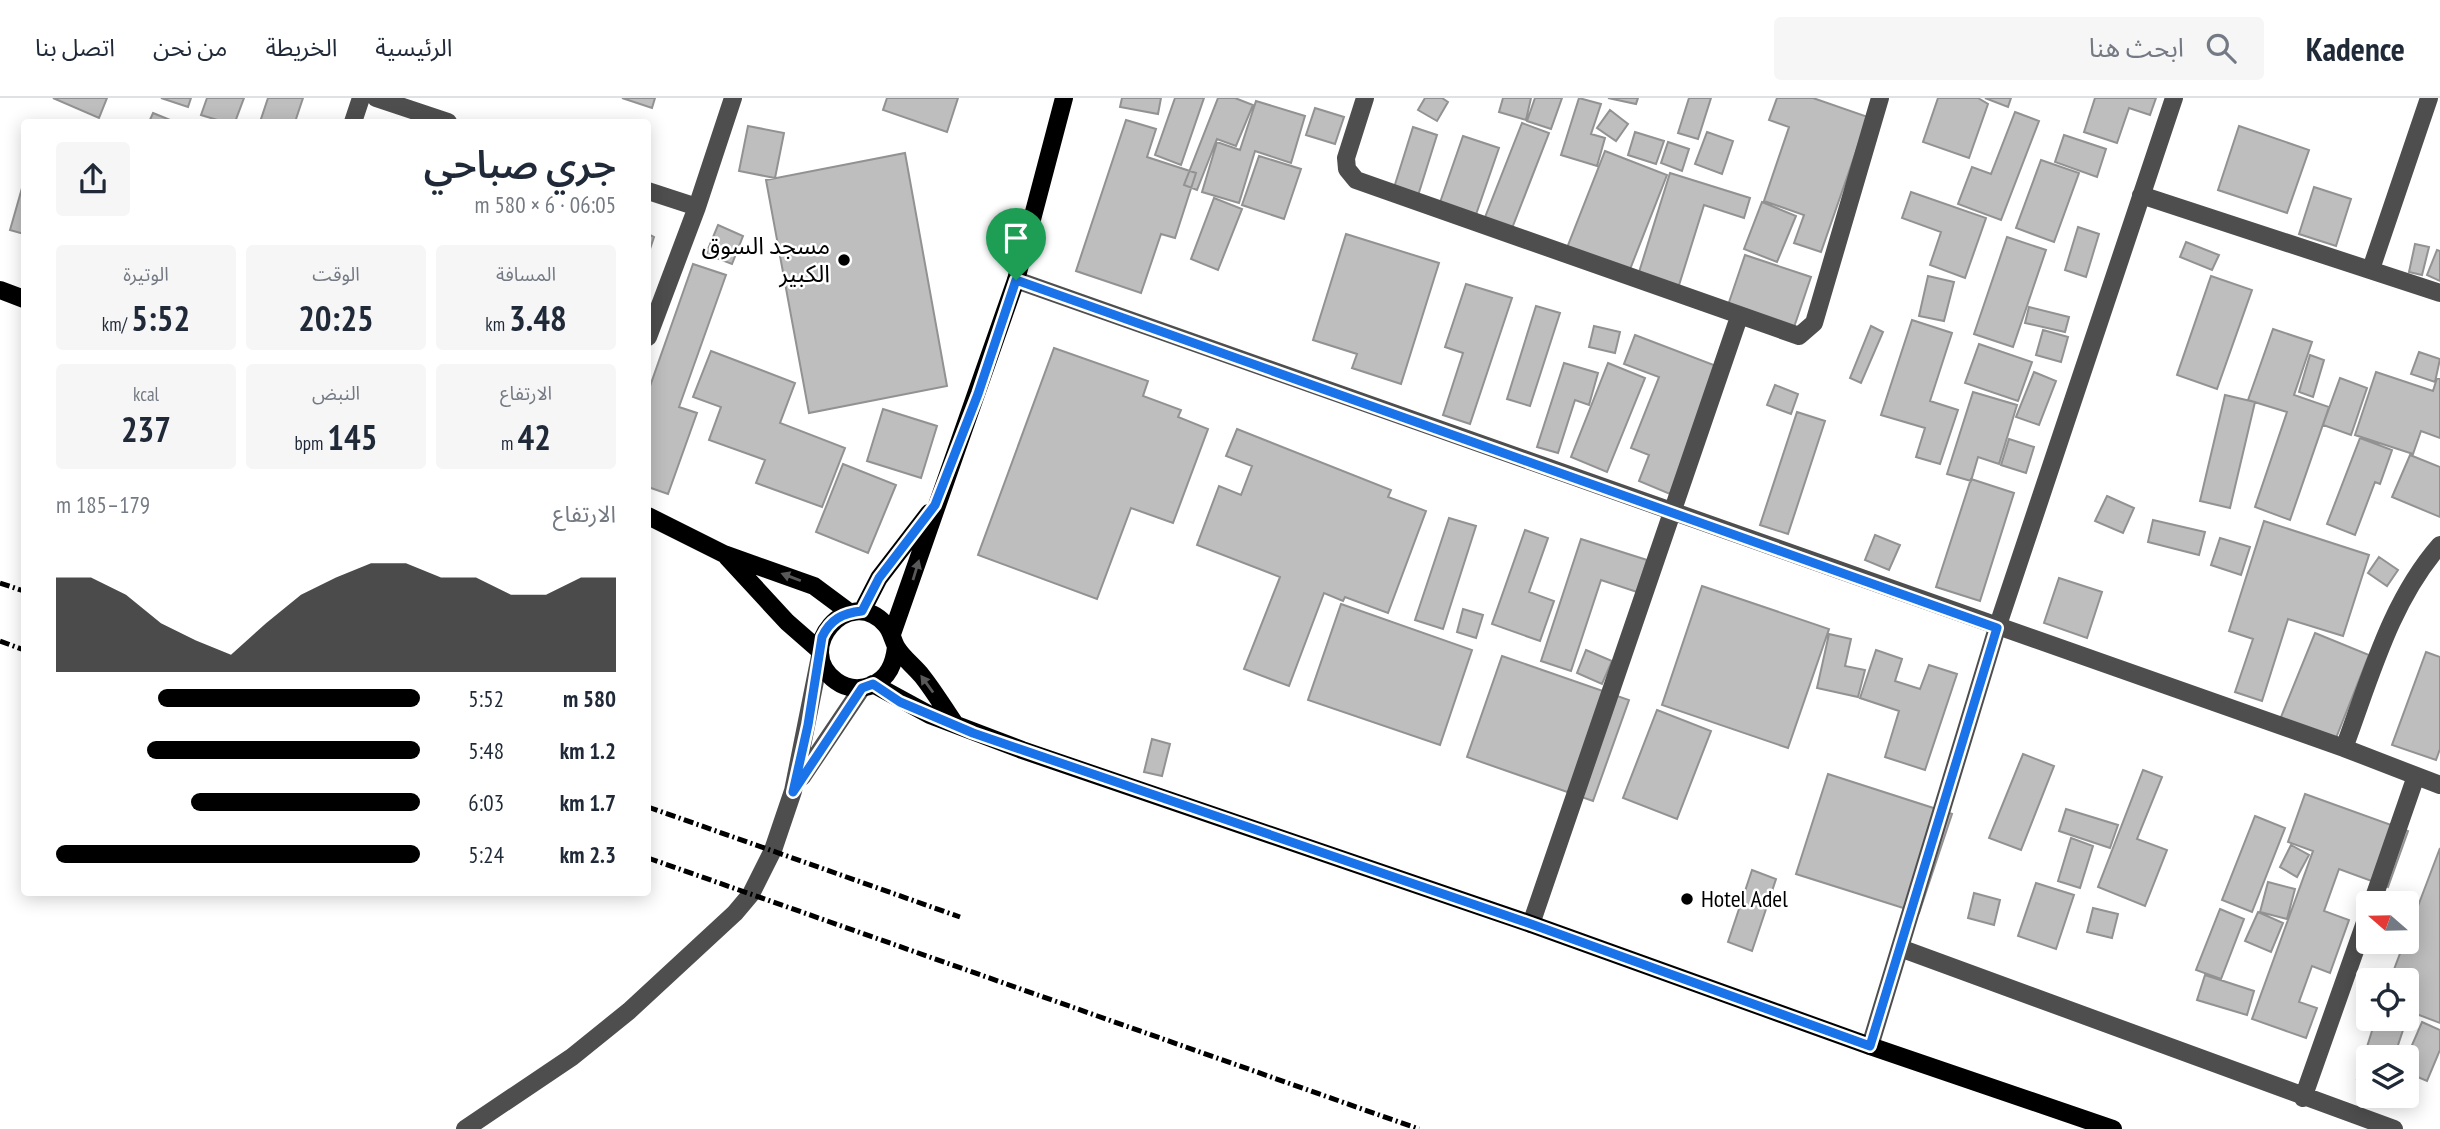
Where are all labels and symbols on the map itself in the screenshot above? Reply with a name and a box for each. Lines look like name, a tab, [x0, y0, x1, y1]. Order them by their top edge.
pin	[986, 208, 1046, 280]
place label: مسجد السوق الكبير	[702, 230, 830, 289]
marker: مسجد السوق الكبير	[836, 252, 852, 268]
one-way arrow	[911, 559, 921, 580]
one-way arrow	[780, 571, 801, 582]
one-way arrow	[921, 675, 935, 693]
place label: Hotel Adel	[1701, 883, 1788, 914]
marker: Hotel Adel	[1679, 891, 1695, 907]
north arrow	[2356, 891, 2418, 954]

